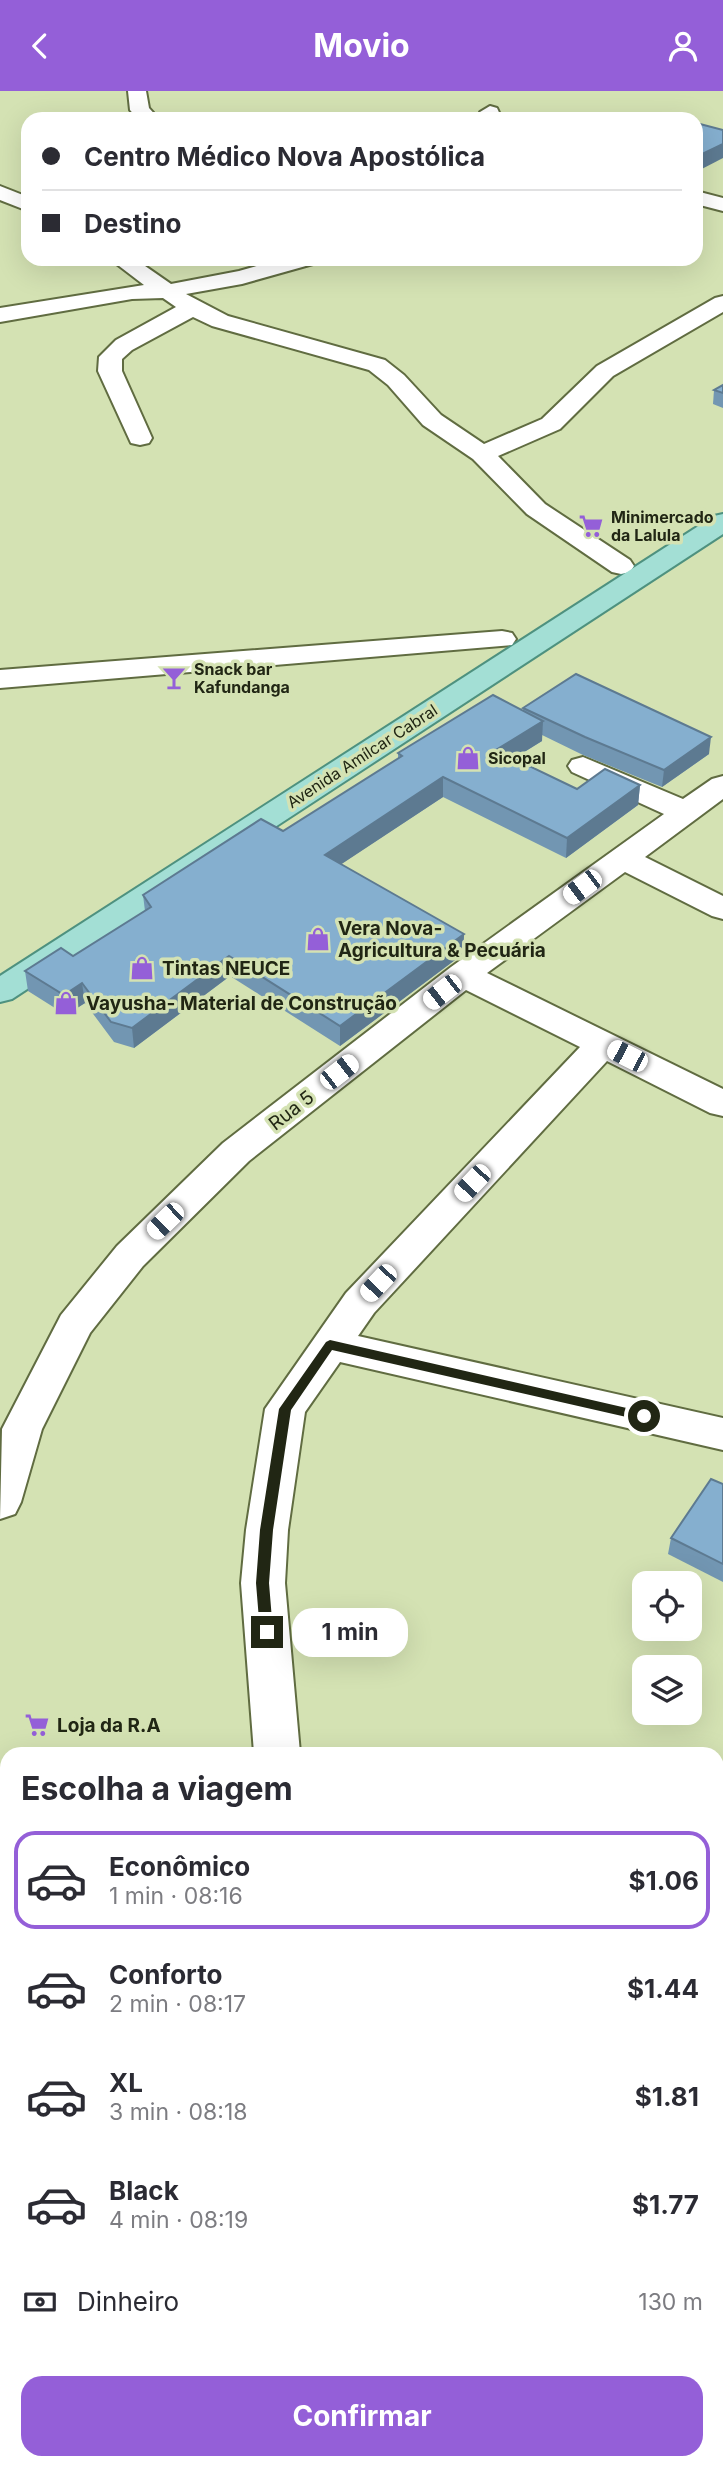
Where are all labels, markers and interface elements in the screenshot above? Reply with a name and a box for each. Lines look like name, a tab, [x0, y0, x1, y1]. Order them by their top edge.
text: Movio	[313, 26, 410, 65]
icon: back	[21, 27, 59, 65]
icon: person	[664, 27, 702, 65]
text: Centro Médico Nova Apostólica	[84, 141, 485, 172]
text: Destino	[84, 208, 182, 239]
place label: Minimercado da Lalula	[611, 507, 714, 545]
supermarket icon: Minimercado da Lalula	[577, 512, 605, 540]
place label: Snack bar Kafundanga	[194, 659, 290, 697]
bar icon: Snack bar Kafundanga	[160, 664, 188, 692]
street label: Avenida Amílcar Cabral	[283, 700, 441, 812]
shop icon: Sicopal	[454, 744, 482, 772]
place label: Sicopal	[488, 748, 546, 768]
car	[559, 866, 606, 908]
place label: Vera Nova- Agricultura & Pecuária	[338, 917, 546, 962]
shop icon: Vera Nova- Agricultura & Pecuária	[304, 925, 332, 953]
shop icon: Tintas NEUCE	[128, 954, 156, 982]
place label: Tintas NEUCE	[162, 957, 290, 980]
car	[419, 971, 466, 1013]
shop icon: Vayusha- Material de Construção	[52, 989, 80, 1017]
place label: Vayusha- Material de Construção	[86, 992, 397, 1015]
car	[604, 1037, 651, 1075]
car	[316, 1051, 363, 1093]
street label: Rua 5	[264, 1086, 318, 1135]
car	[450, 1160, 495, 1206]
car	[143, 1199, 188, 1243]
car	[356, 1260, 401, 1306]
route start	[628, 1400, 660, 1432]
map controls	[632, 1571, 702, 1725]
button: locate	[632, 1571, 702, 1641]
callout: 1 min	[292, 1607, 407, 1657]
route end	[251, 1616, 283, 1648]
text: 1 min	[322, 1618, 378, 1646]
button: layers	[632, 1655, 702, 1725]
supermarket icon: Loja da R.A	[23, 1711, 51, 1739]
place label: Loja da R.A	[57, 1714, 161, 1737]
text: Escolha a viagem	[21, 1769, 293, 1808]
icon: car	[25, 1849, 88, 1912]
text: Econômico	[109, 1851, 250, 1882]
text: $1.06	[628, 1865, 699, 1896]
text: 1 min · 08:16	[109, 1882, 243, 1910]
icon: car	[25, 1957, 88, 2020]
text: Conforto	[109, 1959, 222, 1990]
text: $1.44	[627, 1973, 699, 2004]
text: 2 min · 08:17	[109, 1990, 246, 2018]
icon: car	[25, 2065, 88, 2128]
text: XL	[109, 2067, 143, 2098]
text: $1.81	[635, 2081, 699, 2112]
text: 3 min · 08:18	[109, 2098, 248, 2126]
icon: car	[25, 2173, 88, 2236]
text: Black	[109, 2175, 179, 2206]
text: $1.77	[632, 2189, 699, 2220]
text: 4 min · 08:19	[109, 2206, 248, 2234]
icon: cash	[21, 2283, 59, 2321]
text: Dinheiro	[77, 2286, 179, 2317]
text: 130 m	[638, 2288, 703, 2316]
button: Confirmar	[21, 2376, 703, 2456]

